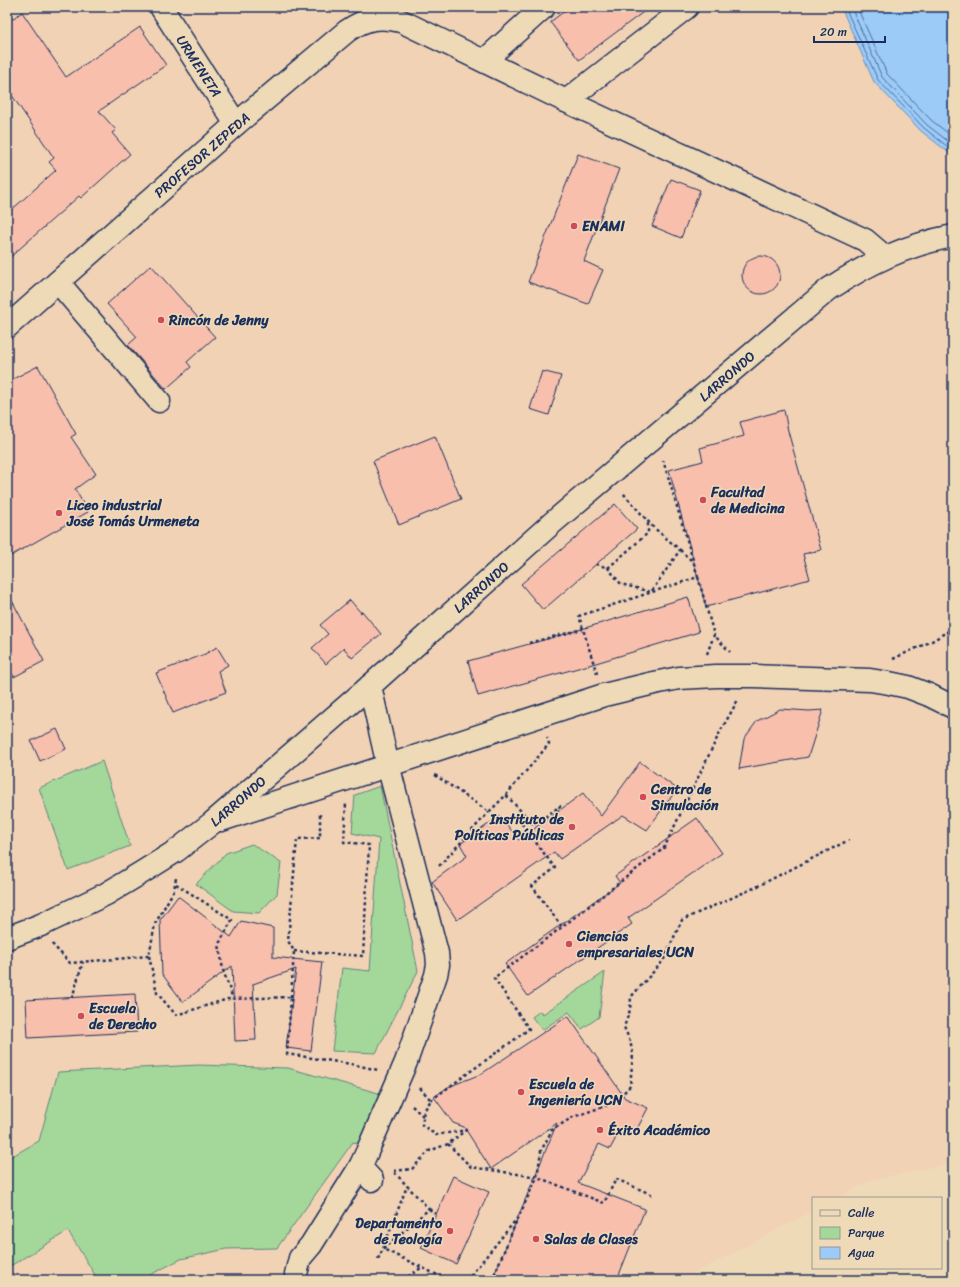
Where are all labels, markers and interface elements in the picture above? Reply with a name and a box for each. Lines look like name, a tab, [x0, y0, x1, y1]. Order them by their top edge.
scale bar	[814, 18, 885, 44]
text: 20 m	[820, 21, 847, 43]
street label: URMENETA	[169, 30, 228, 103]
street label: PROFESOR ZEPEDA	[148, 106, 256, 205]
place label: ENAMI	[582, 214, 626, 239]
marker: ENAMI	[569, 221, 579, 231]
place label: Rincón de Jenny	[168, 308, 269, 333]
marker: Rincón de Jenny	[156, 315, 166, 325]
street label: LARRONDO	[693, 344, 761, 408]
place label: Facultad de Medicina	[710, 480, 785, 521]
place label: Liceo industrial José Tomás Urmeneta	[66, 493, 200, 534]
marker: Facultad de Medicina	[698, 495, 708, 505]
marker: Liceo industrial José Tomás Urmeneta	[54, 508, 64, 518]
street label: LARRONDO	[447, 555, 515, 620]
street label: LARRONDO	[204, 769, 272, 833]
place label: Centro de Simulación	[650, 777, 719, 818]
marker: Centro de Simulación	[638, 792, 648, 802]
place label: Instituto de Políticas Públicas	[455, 807, 565, 848]
marker: Instituto de Políticas Públicas	[567, 822, 577, 832]
place label: Ciencias empresariales UCN	[576, 924, 694, 965]
marker: Ciencias empresariales UCN	[564, 939, 574, 949]
place label: Escuela de Derecho	[89, 996, 158, 1037]
marker: Escuela de Derecho	[76, 1011, 86, 1021]
place label: Escuela de Ingeniería UCN	[528, 1072, 623, 1113]
marker: Escuela de Ingeniería UCN	[516, 1087, 526, 1097]
place label: Éxito Académico	[608, 1118, 711, 1143]
marker: Éxito Académico	[595, 1125, 605, 1135]
legend	[812, 1197, 942, 1269]
text: Calle	[848, 1202, 875, 1224]
place label: Departamento de Teología	[355, 1211, 443, 1252]
text: Parque	[848, 1222, 885, 1244]
marker: Departamento de Teología	[445, 1226, 455, 1236]
place label: Salas de Clases	[543, 1227, 638, 1252]
marker: Salas de Clases	[531, 1234, 541, 1244]
text: Agua	[847, 1242, 875, 1264]

